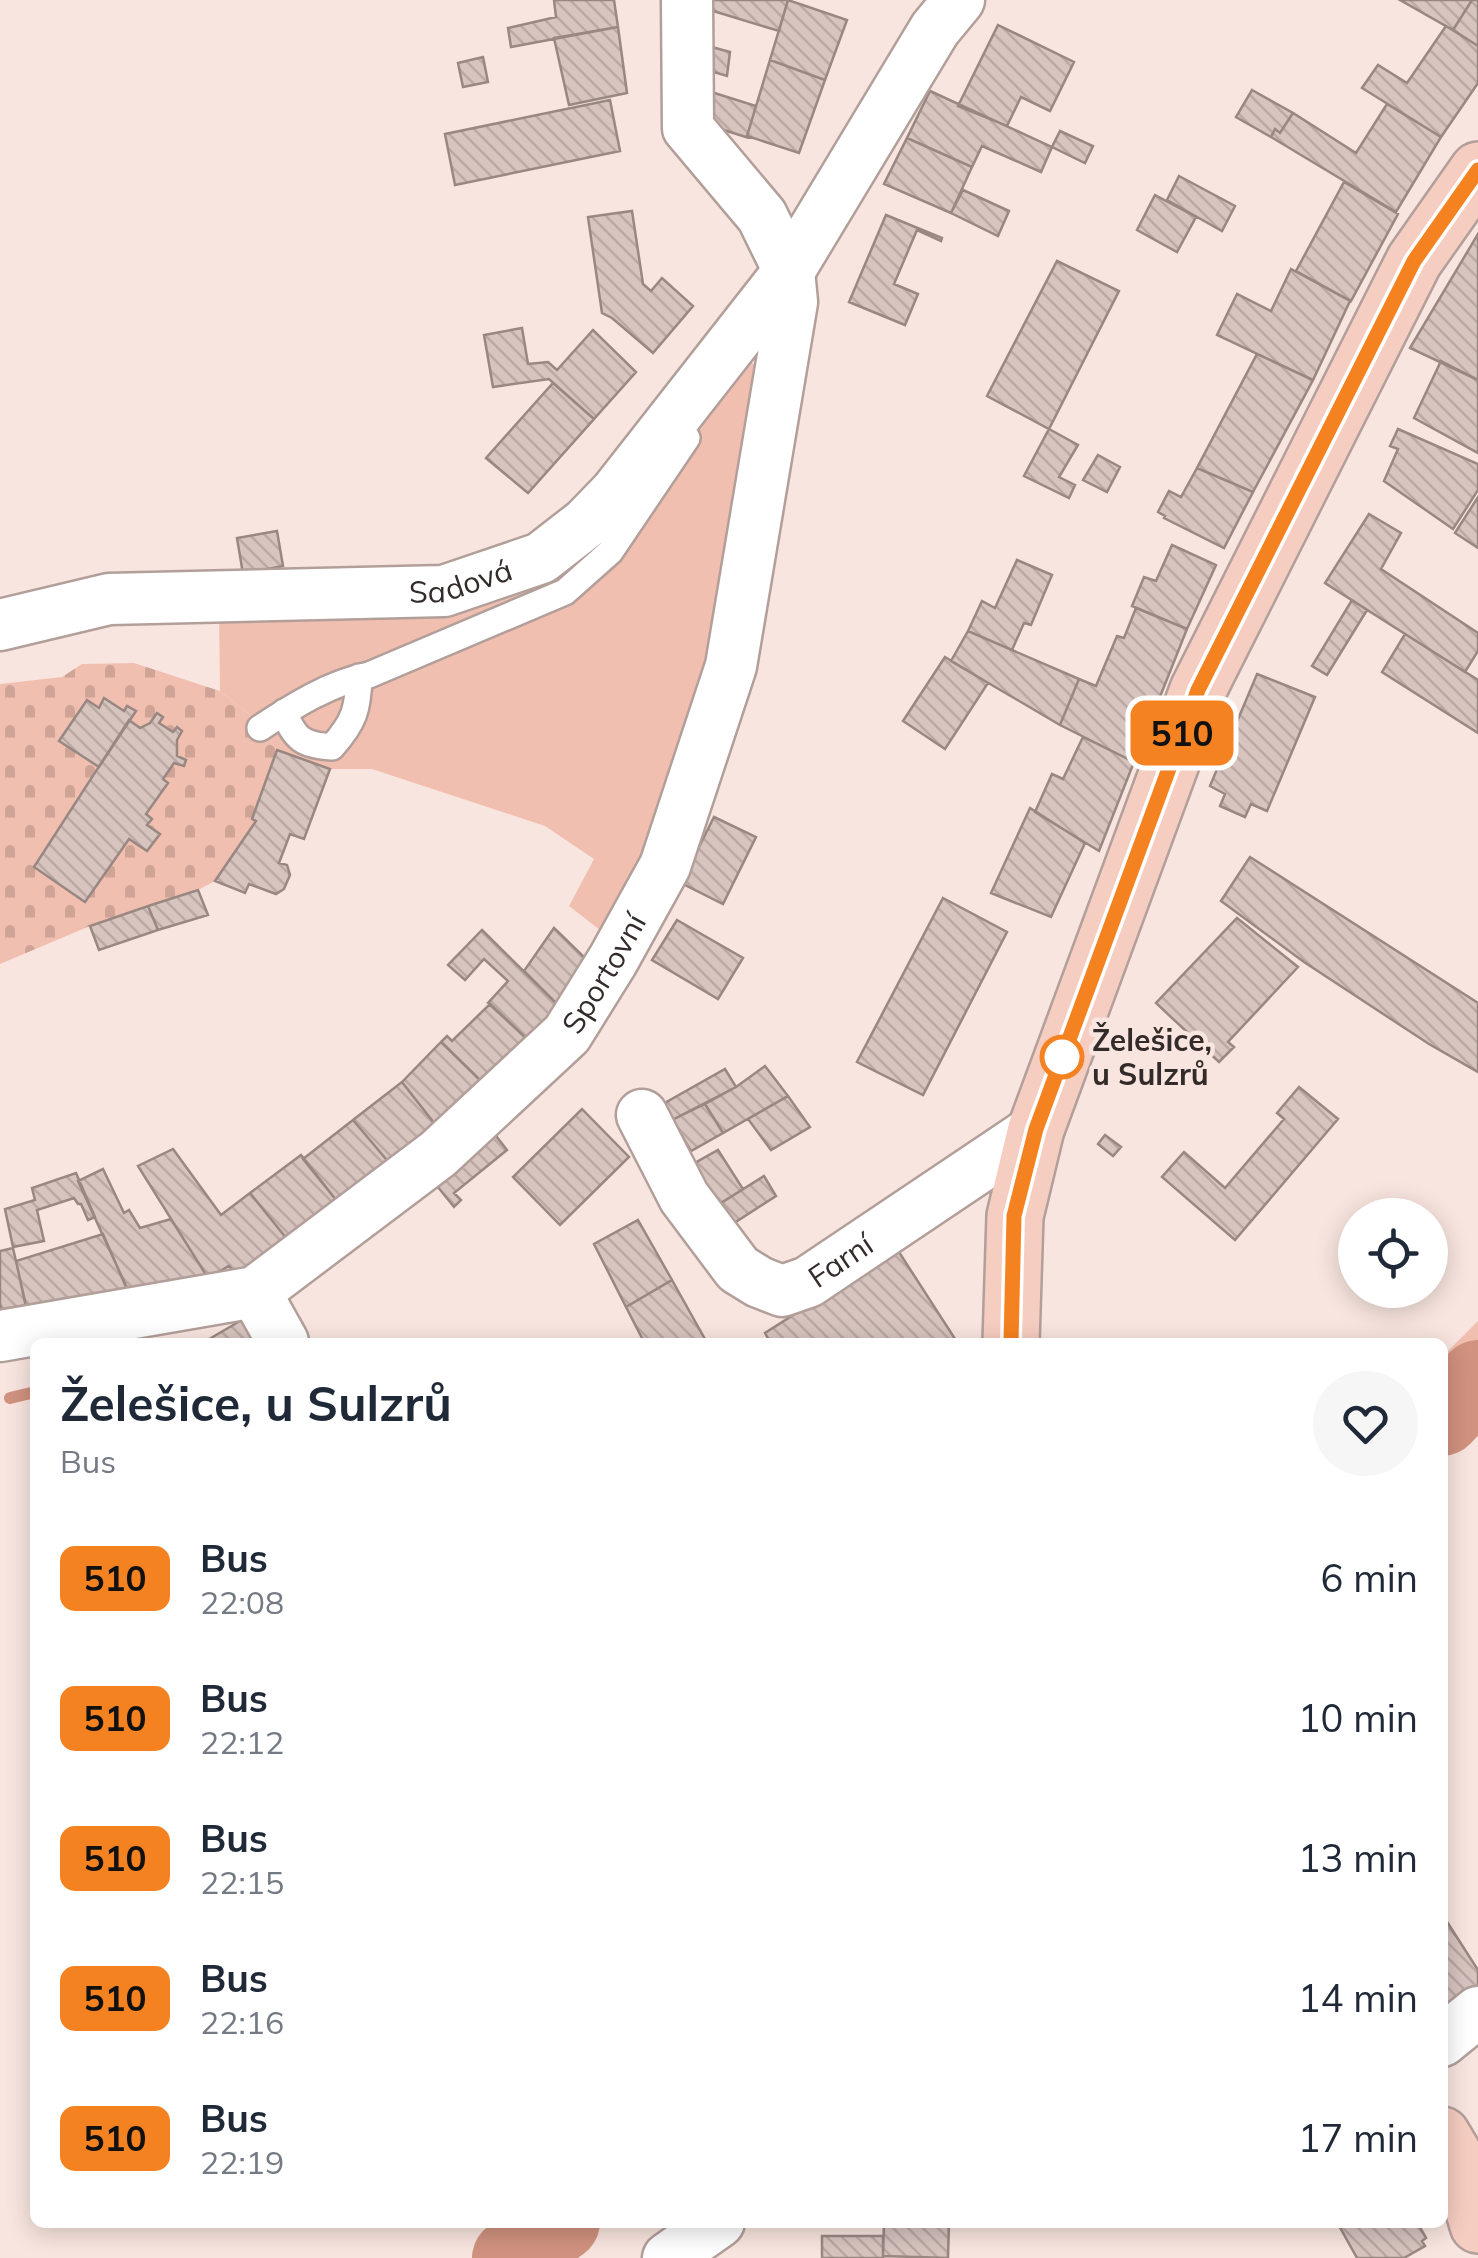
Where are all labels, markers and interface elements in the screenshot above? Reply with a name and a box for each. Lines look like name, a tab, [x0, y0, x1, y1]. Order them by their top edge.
street label: Sadová	[409, 550, 517, 611]
line badge: 510	[1124, 700, 1240, 766]
text: 510	[1150, 711, 1214, 755]
street label: Sportovní	[553, 905, 655, 1041]
place label: Želešice, u Sulzrů	[1092, 1021, 1212, 1093]
marker: Želešice, u Sulzrů	[1041, 1036, 1083, 1078]
map controls	[1338, 1198, 1448, 1308]
button: locate	[1338, 1198, 1448, 1308]
street label: Farní	[801, 1224, 881, 1296]
button: heart	[1313, 1371, 1418, 1476]
text: Želešice, u Sulzrů	[60, 1373, 452, 1433]
text: Bus	[60, 1441, 116, 1481]
text: Bus	[200, 1534, 268, 1582]
text: 6 min	[1321, 1554, 1418, 1602]
text: 510	[83, 1556, 147, 1600]
text: 22:08	[200, 1582, 284, 1622]
text: Bus	[200, 1674, 268, 1722]
text: 10 min	[1298, 1694, 1418, 1742]
text: 510	[83, 1696, 147, 1740]
text: 22:12	[200, 1722, 284, 1762]
text: Bus	[200, 1814, 268, 1862]
text: 13 min	[1298, 1834, 1418, 1882]
text: 510	[83, 1836, 147, 1880]
text: 22:15	[200, 1862, 284, 1902]
text: Bus	[200, 1954, 268, 2002]
text: 14 min	[1298, 1974, 1418, 2022]
text: 510	[83, 1976, 147, 2020]
text: 22:16	[200, 2002, 284, 2042]
text: Bus	[200, 2094, 268, 2142]
text: 17 min	[1298, 2114, 1418, 2162]
text: 510	[83, 2116, 147, 2160]
text: 22:19	[200, 2142, 284, 2182]

